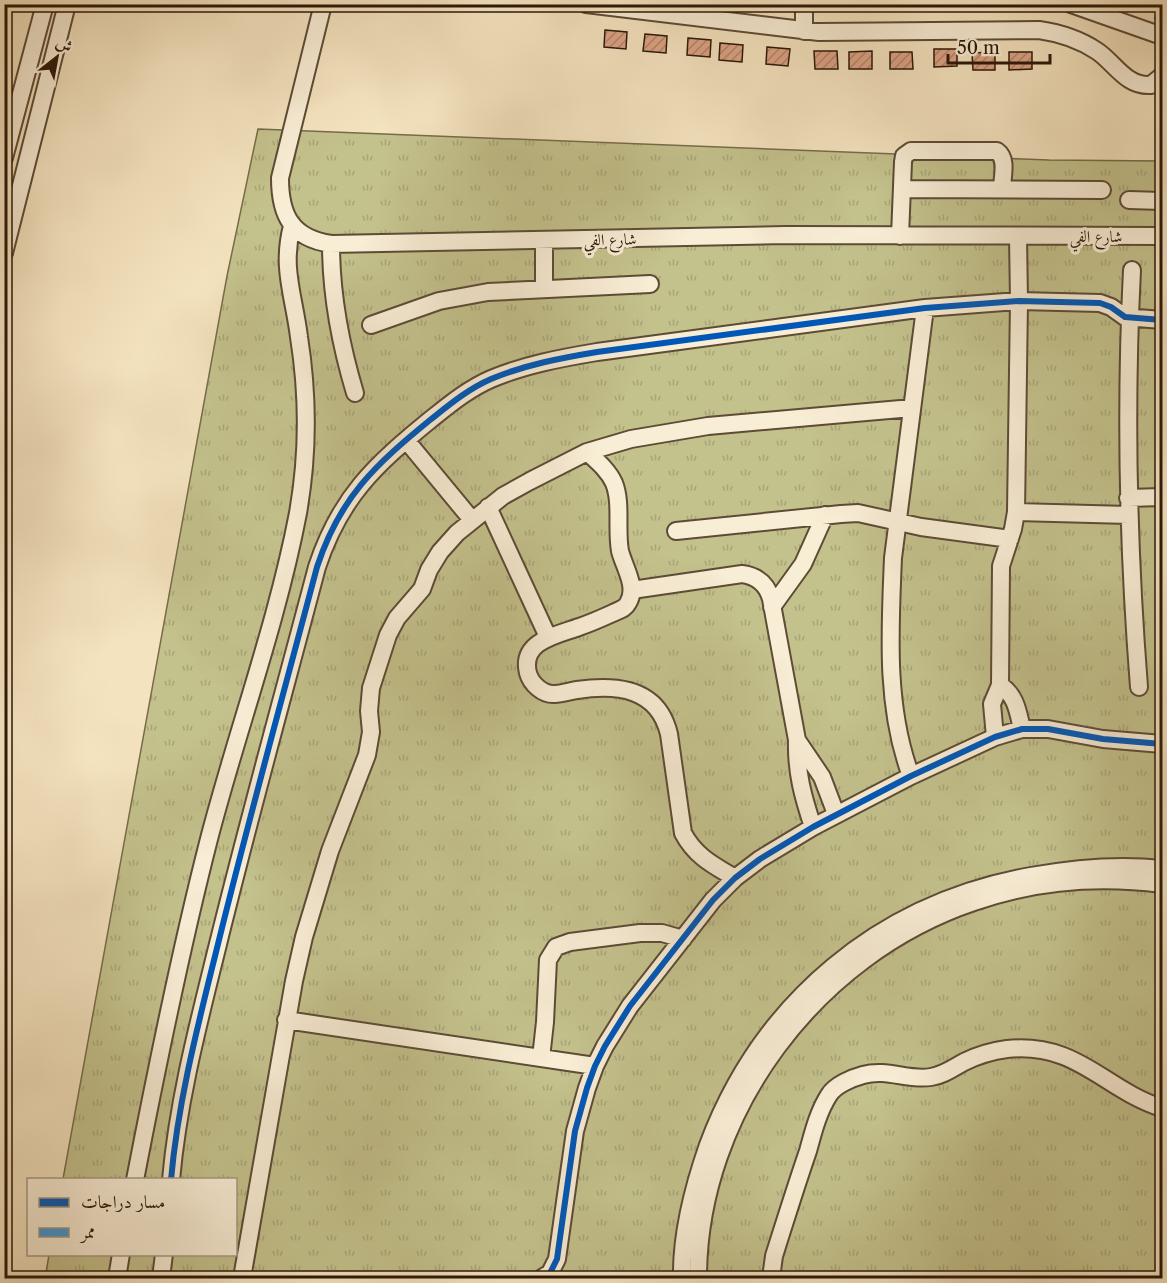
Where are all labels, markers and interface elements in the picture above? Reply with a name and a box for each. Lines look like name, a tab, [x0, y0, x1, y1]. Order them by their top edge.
north arrow	[27, 27, 87, 87]
scale bar	[948, 27, 1050, 65]
text: ش	[53, 31, 77, 57]
text: 50 m	[957, 37, 1000, 59]
street label: شارع الفي	[1070, 226, 1122, 252]
street label: شارع الفي	[583, 229, 637, 255]
legend	[27, 1178, 237, 1256]
text: مسار دراجات	[81, 1191, 165, 1213]
text: ممر	[79, 1221, 95, 1244]

